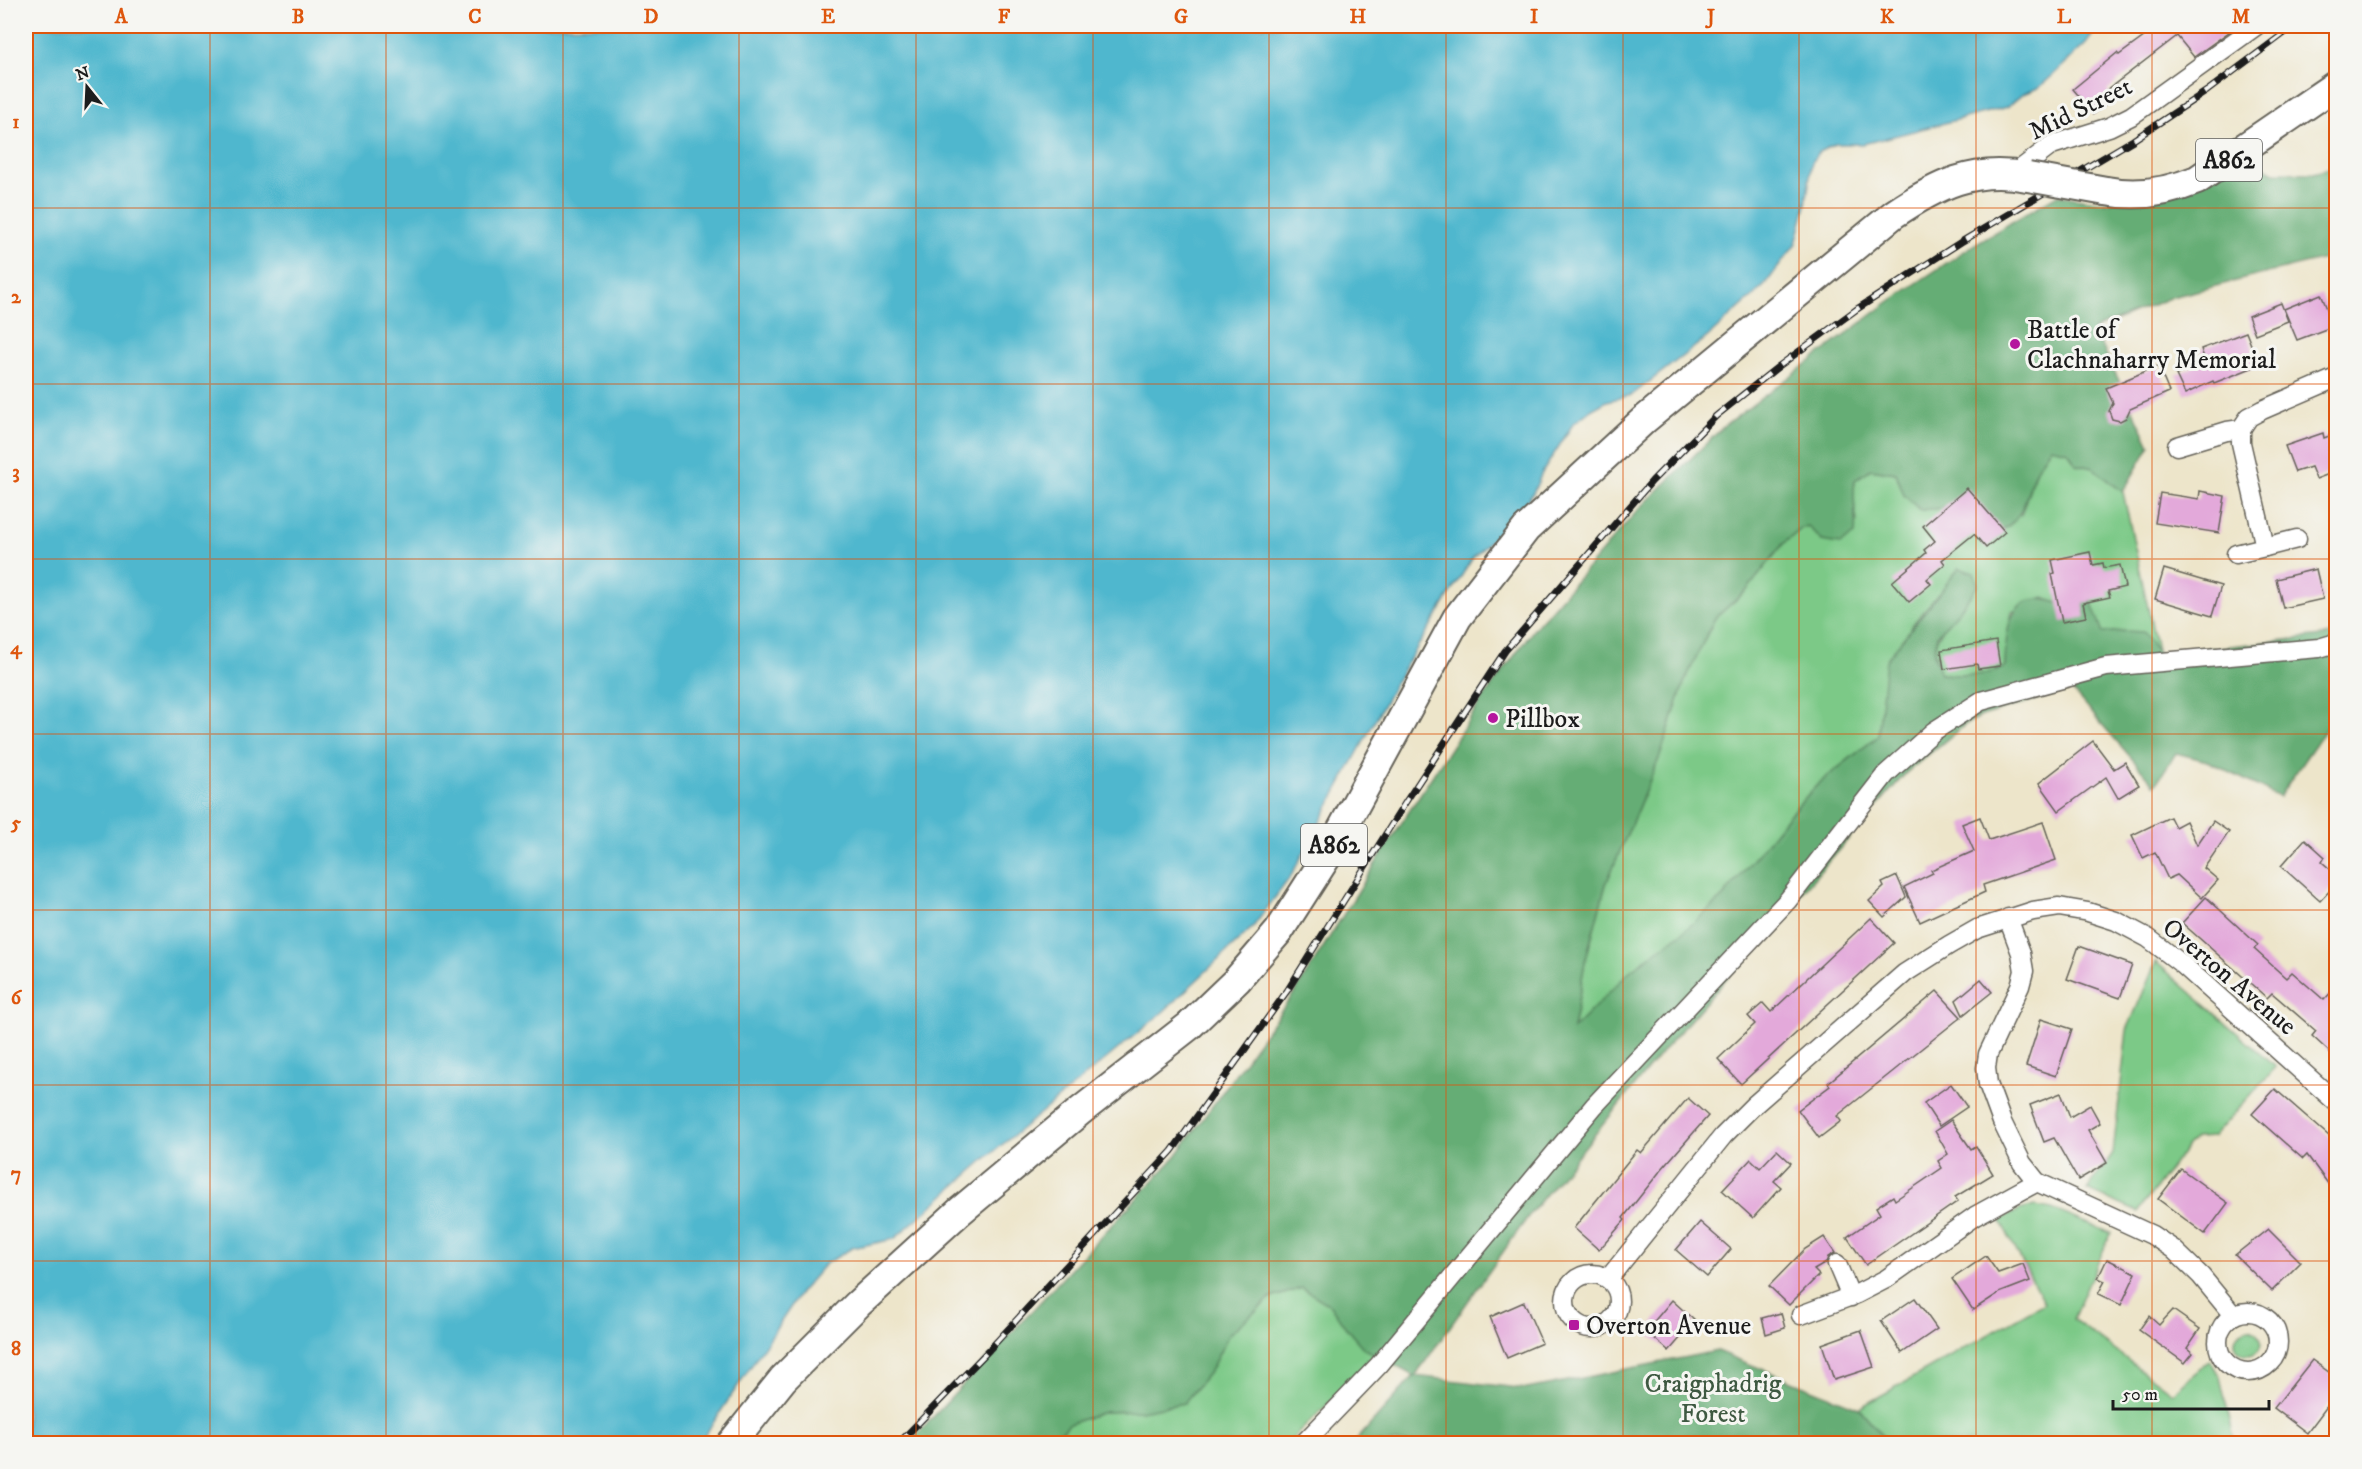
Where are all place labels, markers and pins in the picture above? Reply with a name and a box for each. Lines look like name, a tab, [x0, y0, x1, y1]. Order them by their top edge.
place label: Battle of Clachnaharry Memorial	[2027, 314, 2276, 377]
marker: Battle of Clachnaharry Memorial	[2008, 337, 2022, 351]
place label: Pillbox	[1505, 703, 1580, 736]
marker: Pillbox	[1486, 711, 1500, 725]
place label: Overton Avenue	[1586, 1310, 1751, 1343]
marker: Overton Avenue	[1567, 1318, 1581, 1332]

